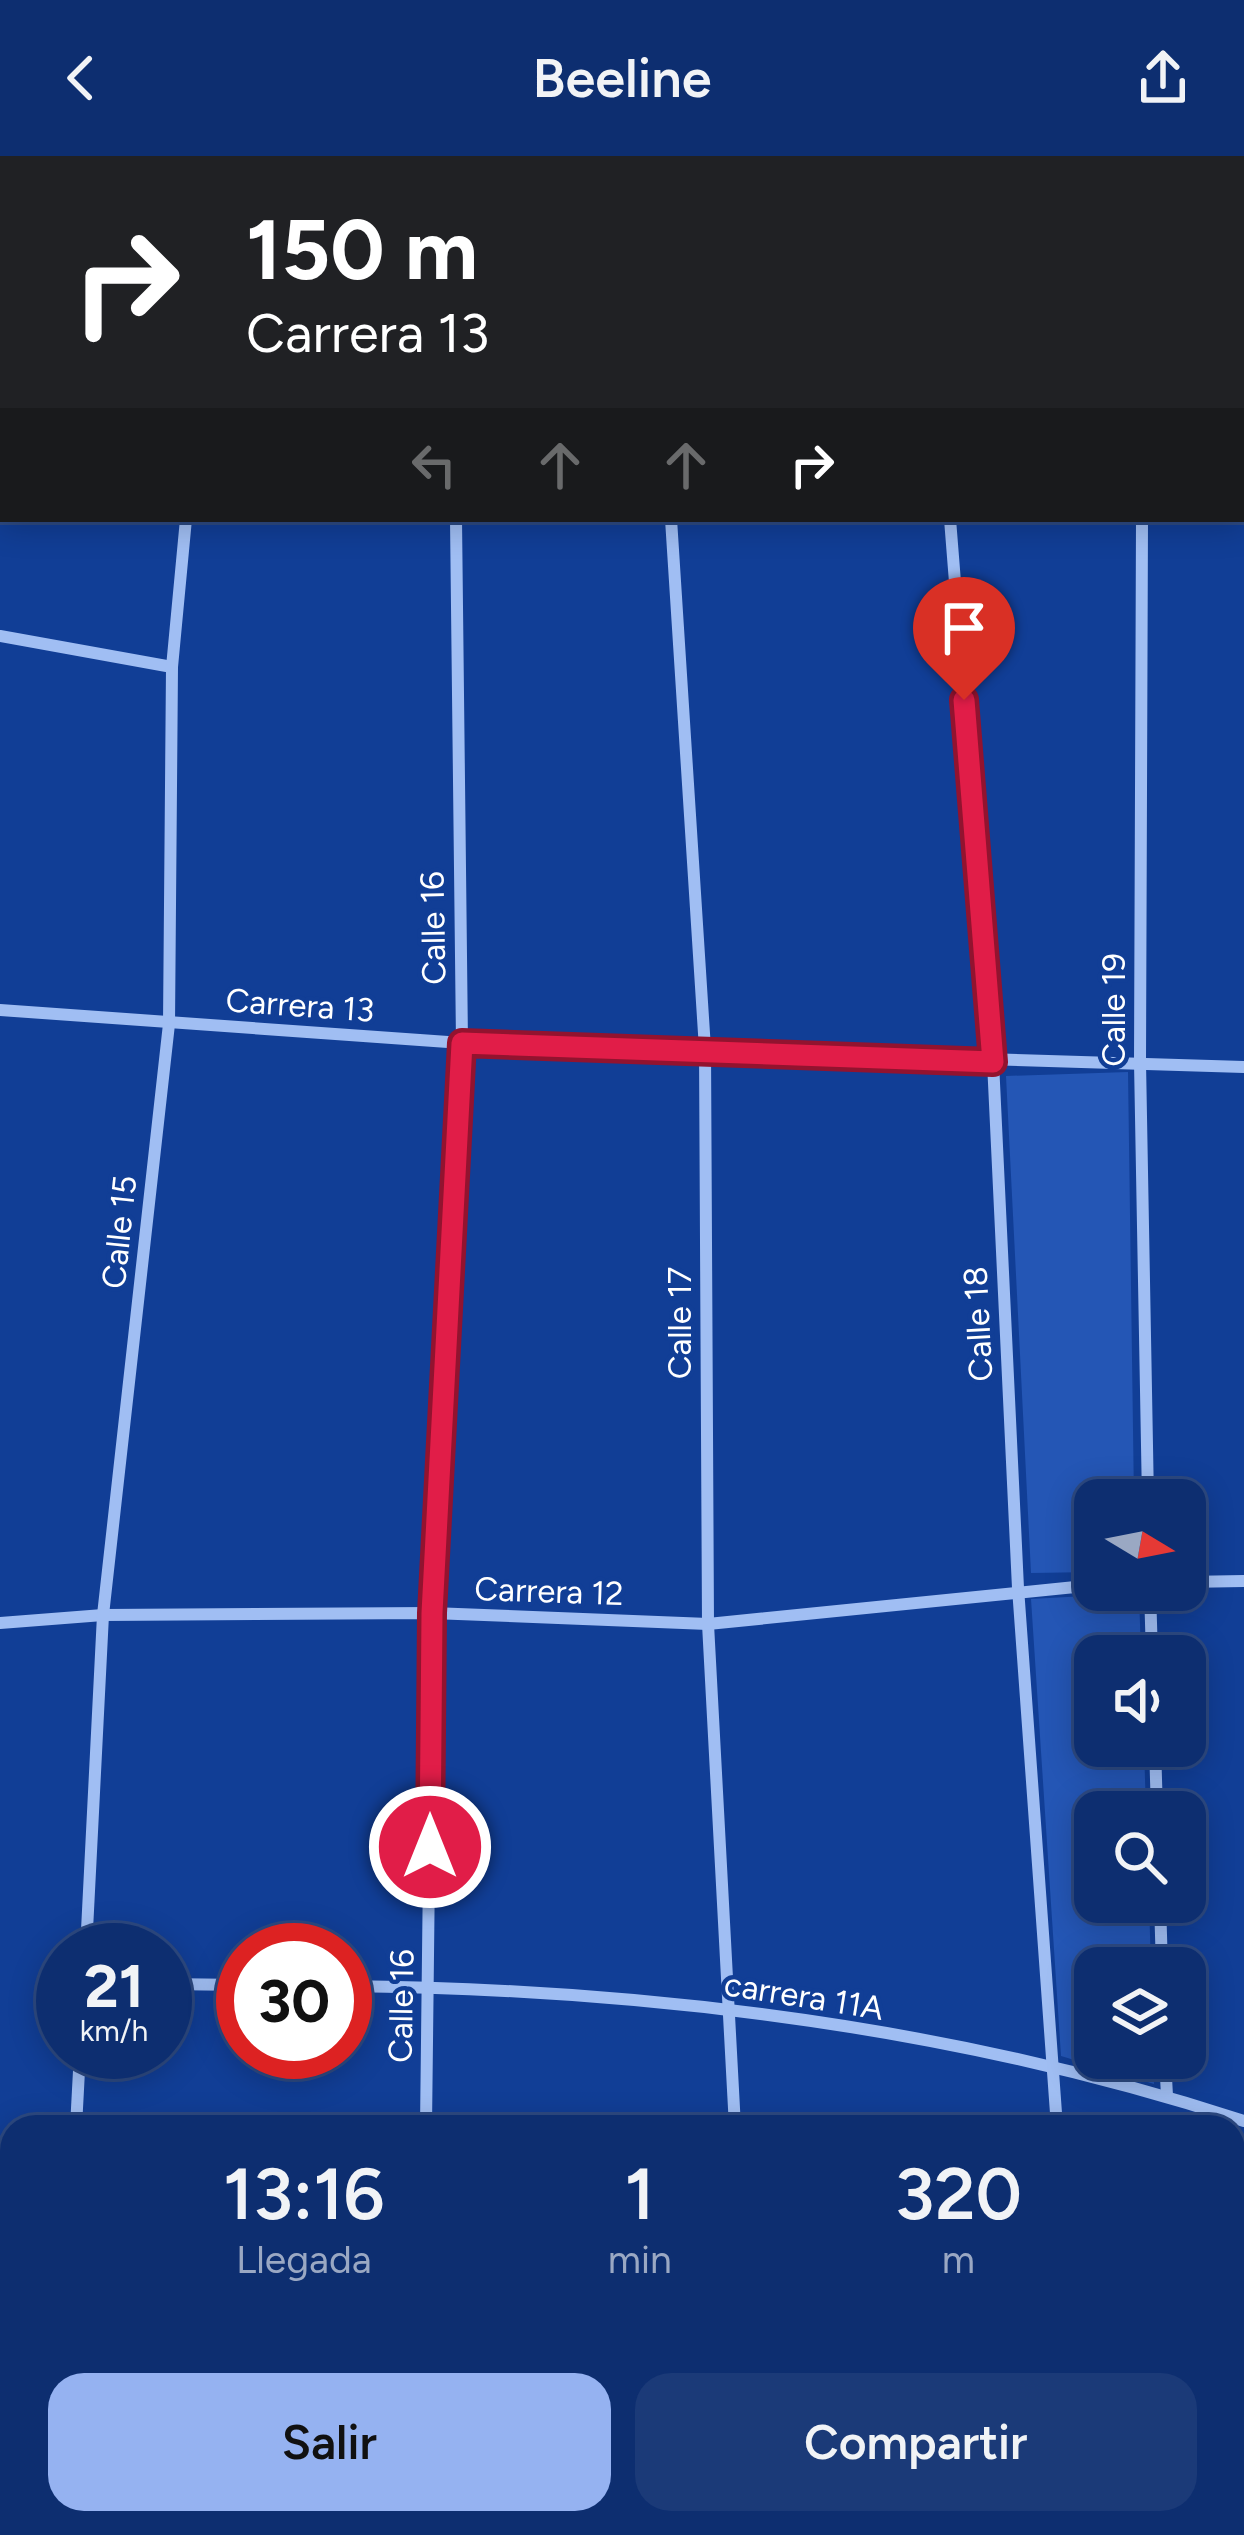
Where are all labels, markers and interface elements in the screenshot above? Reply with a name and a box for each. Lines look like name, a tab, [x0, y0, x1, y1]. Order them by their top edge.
icon: back	[48, 45, 114, 111]
icon: share	[1130, 45, 1196, 111]
text: Beeline	[532, 46, 712, 111]
text: 150 m	[246, 199, 478, 300]
icon: right	[48, 204, 204, 360]
text: Carrera 13	[246, 301, 489, 366]
icon: left	[401, 432, 467, 498]
icon: ahead	[527, 432, 593, 498]
icon: ahead	[653, 432, 719, 498]
icon: right	[779, 432, 845, 498]
pin	[913, 577, 1015, 700]
icon: arrive	[931, 595, 997, 661]
street label: Calle 16	[413, 871, 453, 985]
street label: Calle 19	[1094, 953, 1133, 1067]
street label: Carrera 13	[224, 980, 376, 1030]
street label: Calle 15	[94, 1173, 144, 1291]
street label: Calle 18	[956, 1265, 1000, 1383]
street label: Calle 17	[660, 1267, 699, 1379]
north arrow	[1074, 1479, 1206, 1611]
map controls	[1074, 1479, 1206, 2079]
street label: Carrera 12	[474, 1569, 624, 1613]
button: sound	[1074, 1635, 1206, 1767]
position arrow	[367, 1784, 493, 1910]
button: search	[1074, 1791, 1206, 1923]
speed limit sign: 30	[216, 1923, 372, 2079]
button: layers	[1074, 1947, 1206, 2079]
street label: Calle 16	[381, 1949, 421, 2063]
text: 21	[84, 1950, 144, 2022]
street label: carrera 11A	[722, 1964, 887, 2028]
text: km/h	[80, 2012, 148, 2049]
text: 13:16	[223, 2151, 385, 2237]
text: 1	[625, 2151, 655, 2237]
text: 320	[895, 2151, 1022, 2237]
text: Llegada	[236, 2236, 372, 2283]
text: min	[608, 2236, 672, 2283]
text: m	[942, 2236, 975, 2283]
button: Salir	[48, 2373, 611, 2511]
button: Compartir	[635, 2373, 1197, 2511]

